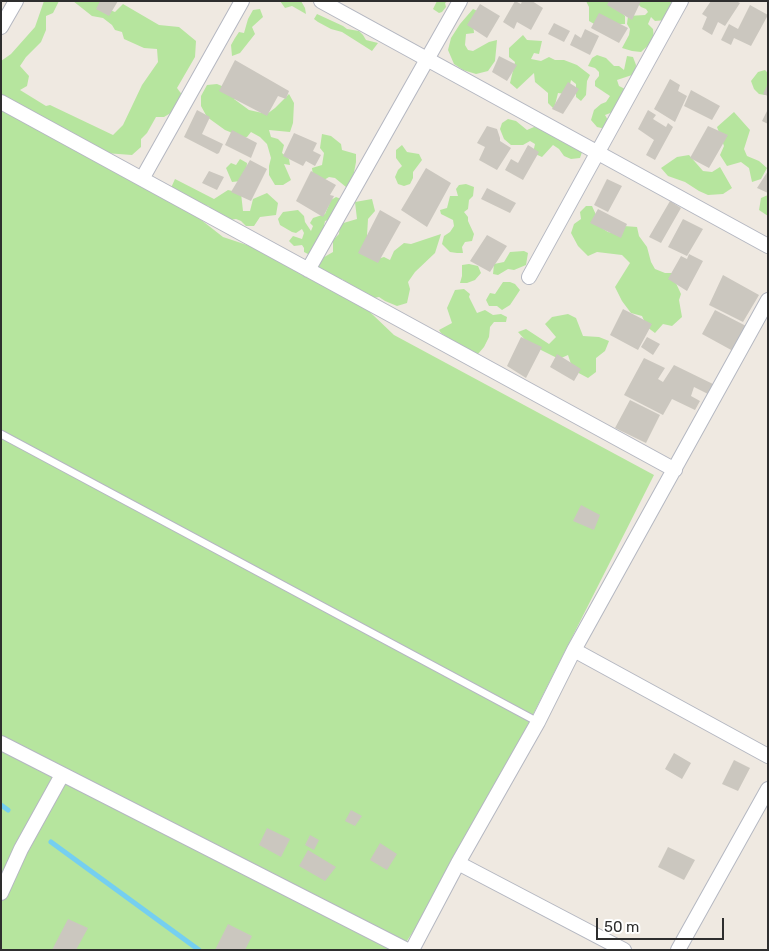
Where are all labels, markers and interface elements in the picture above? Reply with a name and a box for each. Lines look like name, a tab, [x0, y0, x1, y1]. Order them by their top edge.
scale bar	[599, 908, 726, 940]
text: 50 m	[604, 918, 639, 936]

